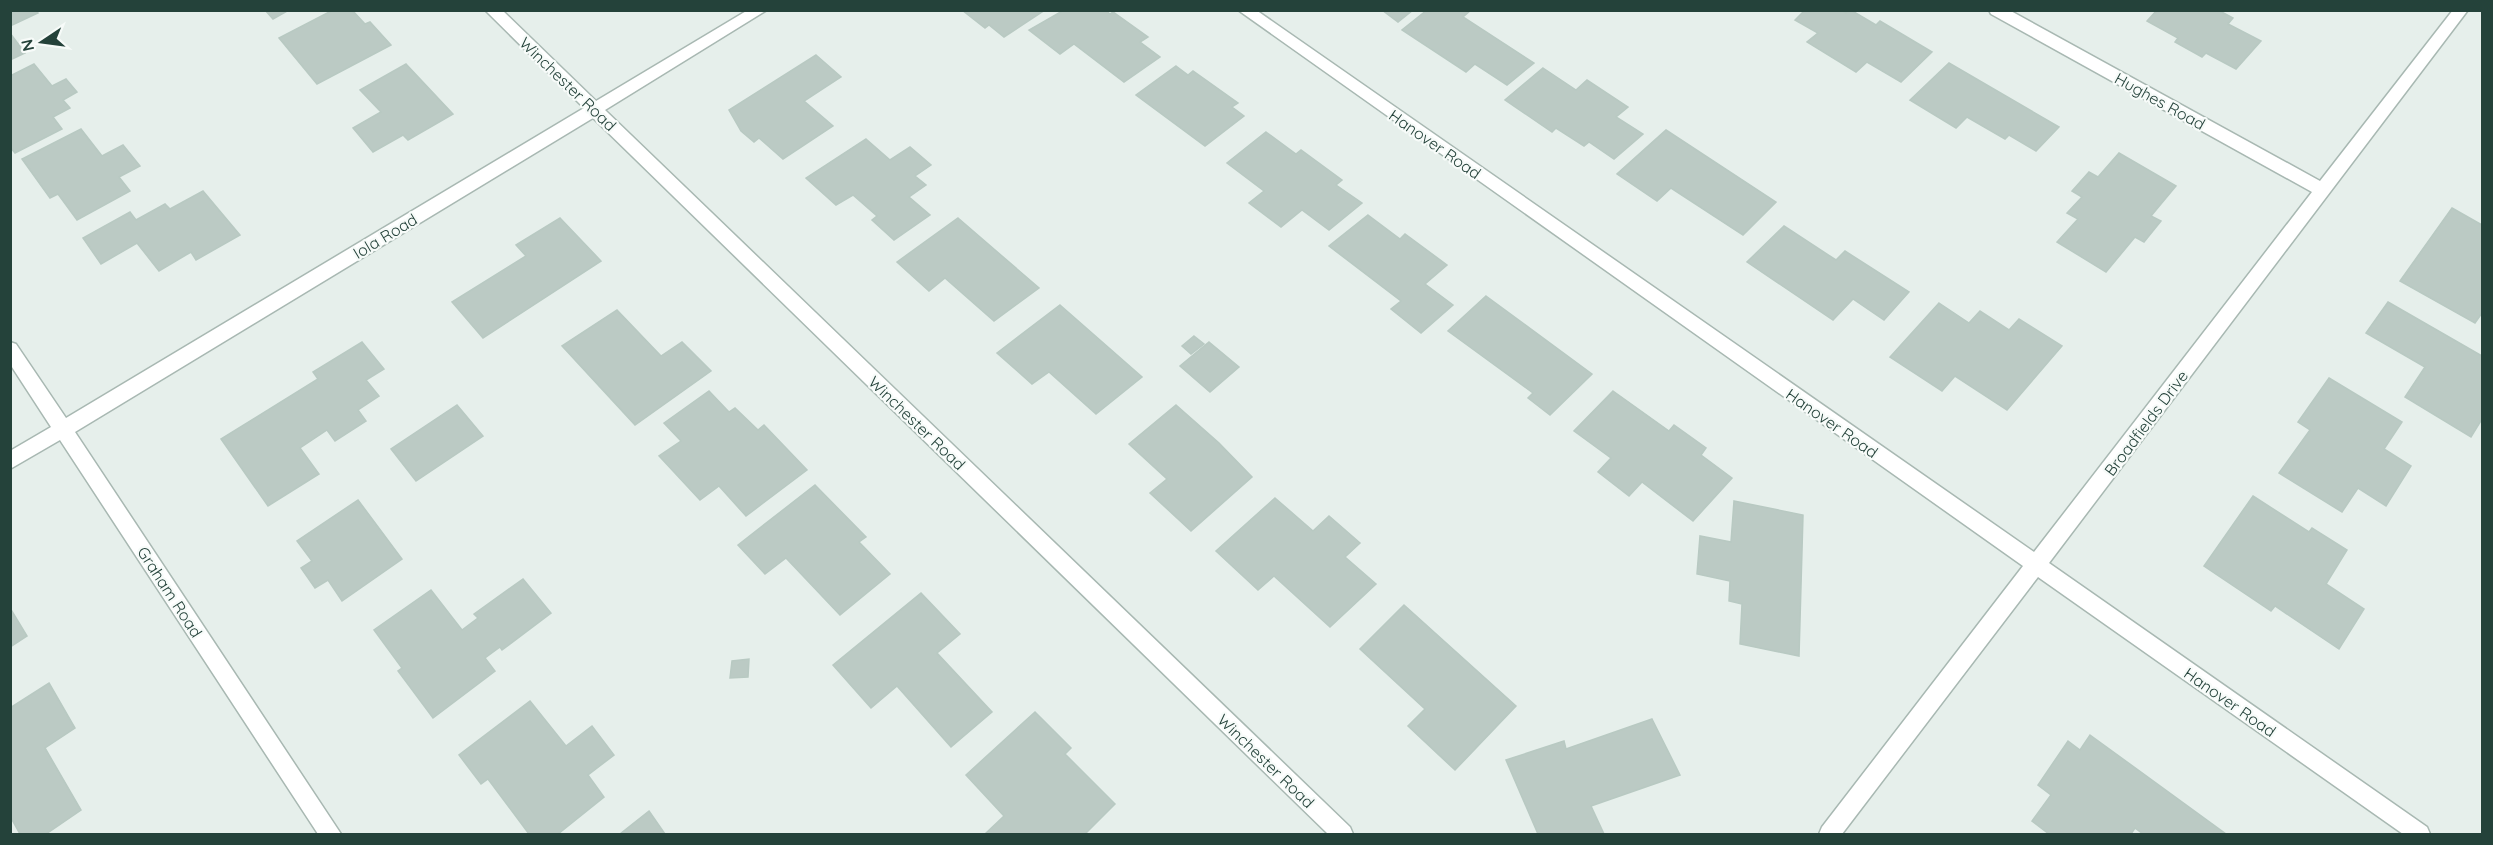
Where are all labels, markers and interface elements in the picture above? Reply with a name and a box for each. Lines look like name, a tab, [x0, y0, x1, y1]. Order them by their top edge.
north arrow	[12, 12, 72, 72]
street label: Winchester Road	[515, 33, 621, 135]
text: N	[16, 37, 38, 53]
street label: Hughes Road	[2111, 68, 2209, 134]
street label: Hanover Road	[1385, 105, 1485, 183]
street label: Iola Road	[349, 209, 421, 263]
street label: Broadfields Drive	[2100, 366, 2192, 480]
street label: Winchester Road	[864, 372, 970, 474]
street label: Hanover Road	[1782, 384, 1882, 462]
street label: Graham Road	[133, 543, 207, 641]
street label: Hanover Road	[2180, 663, 2280, 741]
street label: Winchester Road	[1213, 710, 1319, 812]

